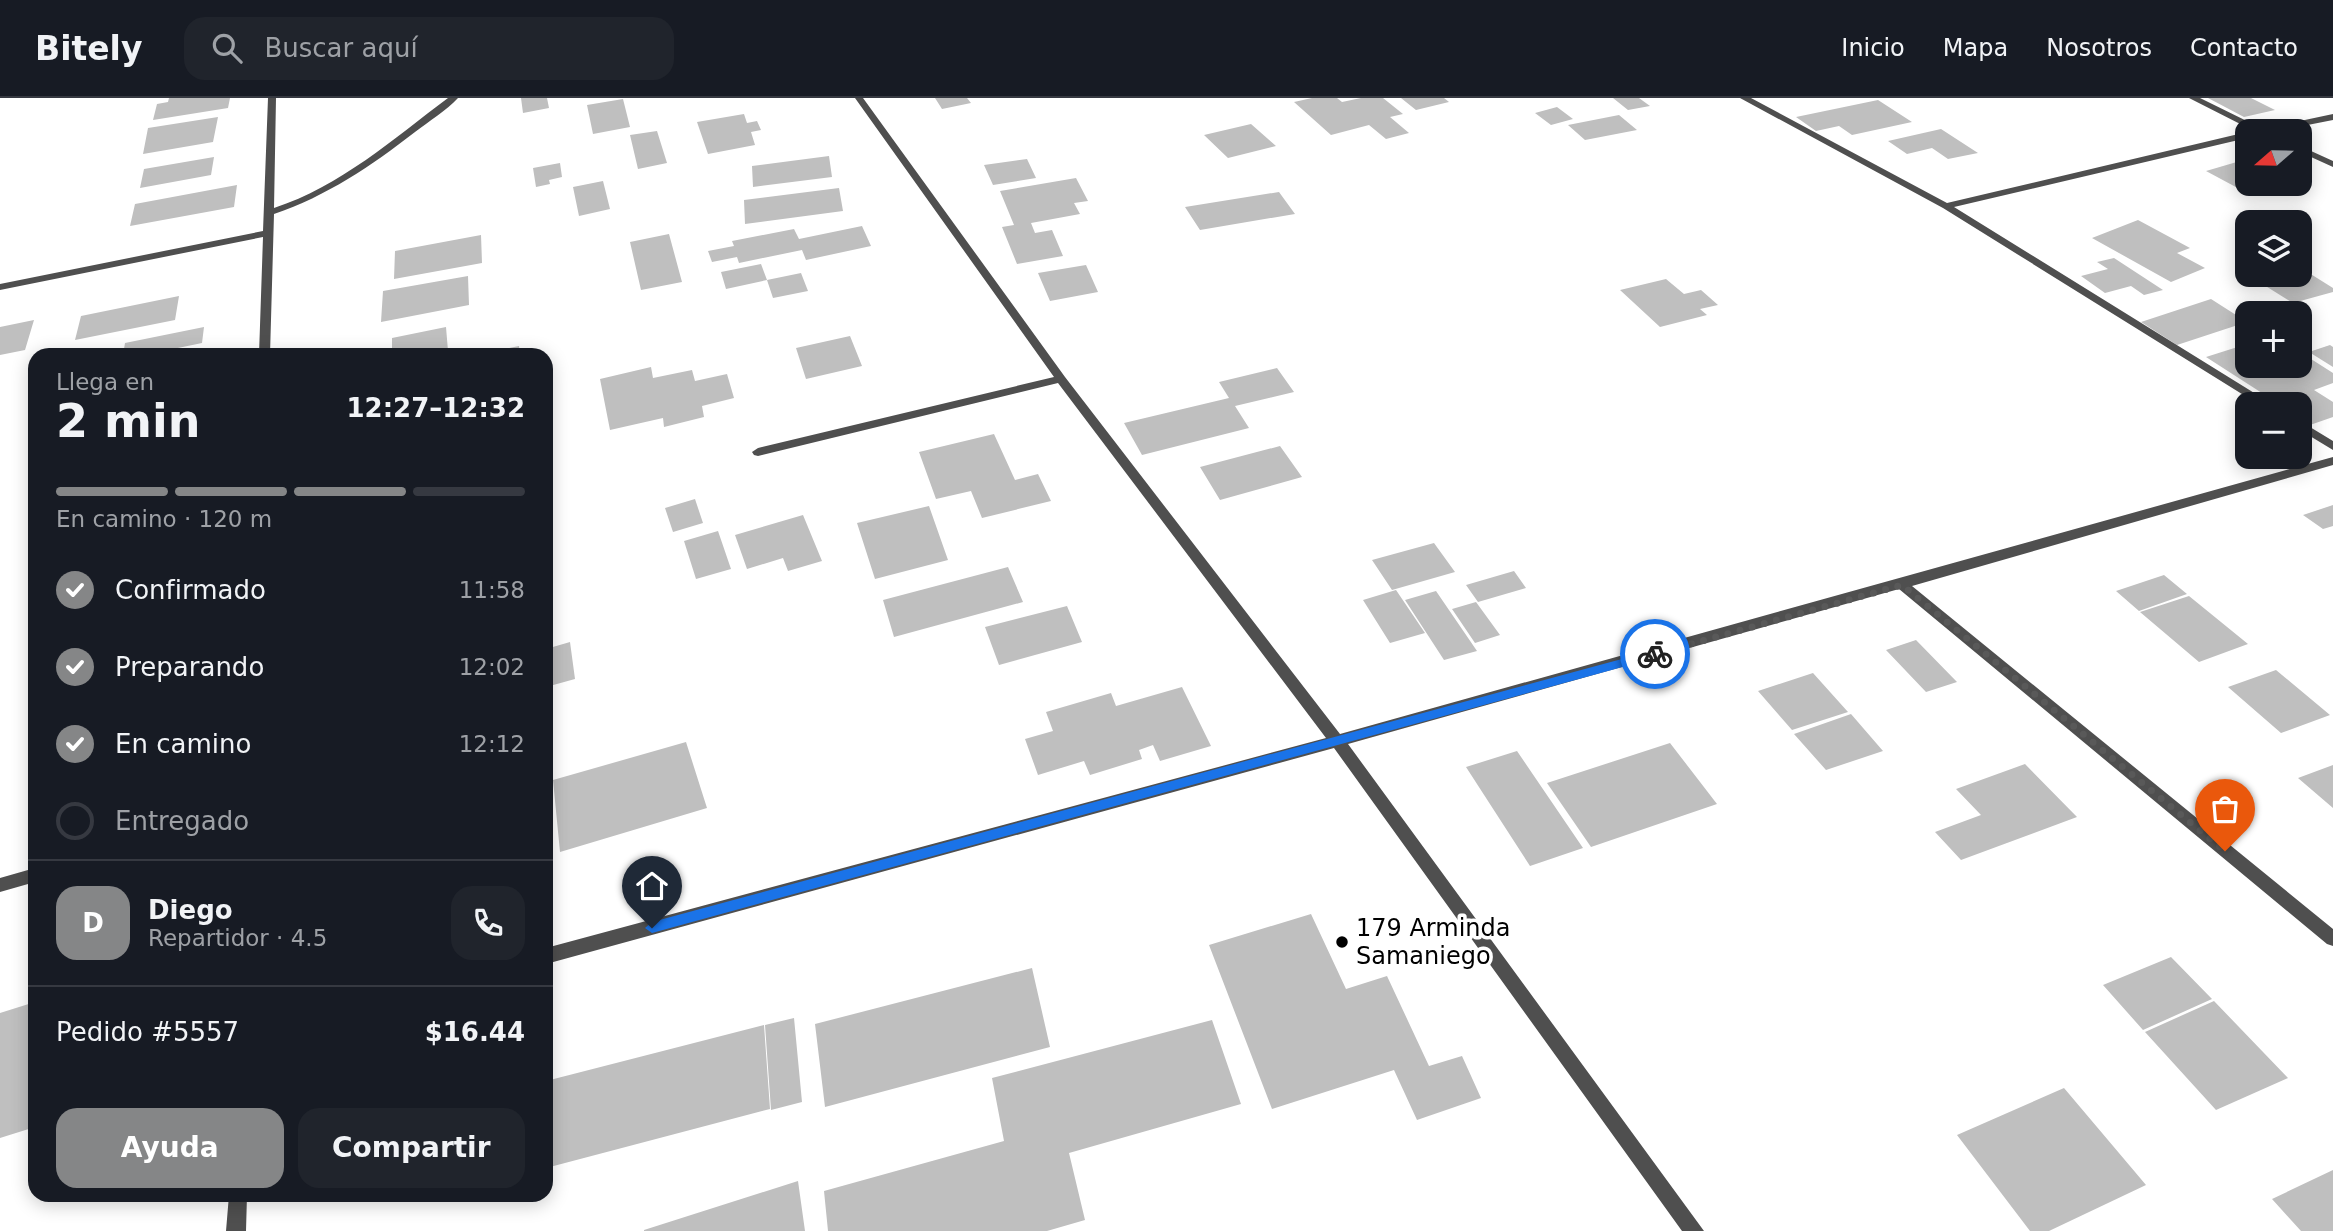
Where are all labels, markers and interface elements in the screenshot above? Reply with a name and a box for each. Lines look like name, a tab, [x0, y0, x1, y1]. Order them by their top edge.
search box	[184, 17, 674, 80]
text: Bitely	[35, 29, 142, 68]
icon: search	[208, 29, 246, 67]
text: Buscar aquí	[264, 33, 418, 63]
text: Inicio	[1841, 34, 1905, 62]
text: Mapa	[1943, 34, 2008, 62]
text: Nosotros	[2046, 34, 2152, 62]
text: Contacto	[2190, 34, 2298, 62]
north arrow	[2235, 119, 2312, 196]
map controls	[2235, 119, 2312, 469]
button: layers	[2235, 210, 2312, 287]
button: +	[2235, 301, 2312, 378]
text: Llega en	[56, 369, 154, 395]
button: −	[2235, 392, 2312, 469]
text: 12:27–12:32	[346, 393, 525, 423]
text: 2 min	[56, 394, 200, 448]
text: En camino · 120 m	[56, 506, 272, 532]
icon: check	[56, 571, 94, 609]
text: Confirmado	[115, 575, 266, 605]
text: 11:58	[459, 577, 525, 603]
courier	[1620, 619, 1690, 689]
icon: bike	[1636, 635, 1674, 673]
icon: check	[56, 648, 94, 686]
text: Preparando	[115, 652, 264, 682]
text: 12:02	[459, 654, 525, 680]
icon: check	[56, 725, 94, 763]
text: En camino	[115, 729, 251, 759]
text: 12:12	[459, 731, 525, 757]
pin	[2195, 779, 2255, 851]
icon: bag	[2206, 790, 2244, 828]
text: Entregado	[115, 806, 249, 836]
pin	[622, 856, 682, 928]
icon: home	[633, 867, 671, 905]
button: phone	[451, 886, 525, 960]
text: Diego	[148, 895, 233, 925]
text: D	[82, 908, 104, 938]
place label: 179 Arminda Samaniego	[1356, 914, 1511, 970]
text: Repartidor · 4.5	[148, 925, 327, 951]
marker: 179 Arminda Samaniego	[1334, 934, 1350, 950]
text: Pedido #5557	[56, 1017, 239, 1047]
text: $16.44	[425, 1017, 525, 1047]
button: Ayuda	[56, 1108, 284, 1188]
button: Compartir	[298, 1108, 525, 1188]

